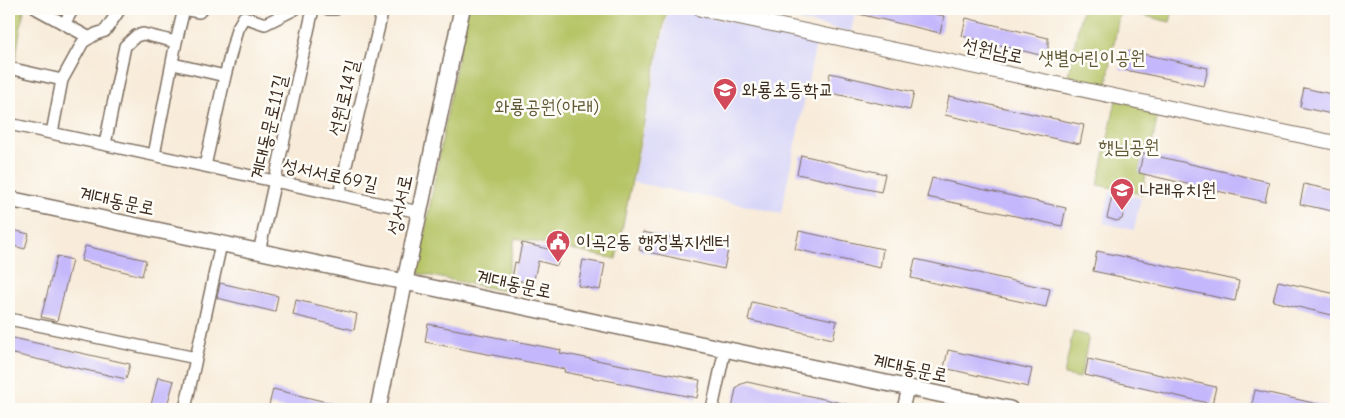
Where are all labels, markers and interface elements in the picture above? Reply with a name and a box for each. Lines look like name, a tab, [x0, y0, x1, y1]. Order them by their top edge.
street label: 선원남로	[961, 34, 1025, 68]
park label: 샛별어린이공원	[1038, 47, 1146, 69]
street label: 선원로14길	[325, 58, 363, 138]
street label: 계대동문로11길	[246, 72, 292, 182]
school or university icon: 와룡초등학교	[712, 77, 738, 111]
place label: 와룡초등학교	[742, 79, 834, 101]
park label: 와룡공원(아래)	[495, 96, 599, 118]
park label: 햇님공원	[1098, 136, 1160, 158]
street label: 성서서로69길	[280, 154, 380, 196]
street label: 성서서로	[383, 173, 417, 237]
school or university icon: 나래유치원	[1109, 177, 1135, 211]
place label: 나래유치원	[1140, 179, 1216, 201]
street label: 계대동문로	[77, 182, 157, 220]
public building icon: 이곡2동 행정복지센터	[545, 229, 571, 263]
place label: 이곡2동 행정복지센터	[576, 231, 730, 253]
street label: 계대동문로	[474, 265, 554, 303]
street label: 계대동문로	[870, 349, 950, 387]

